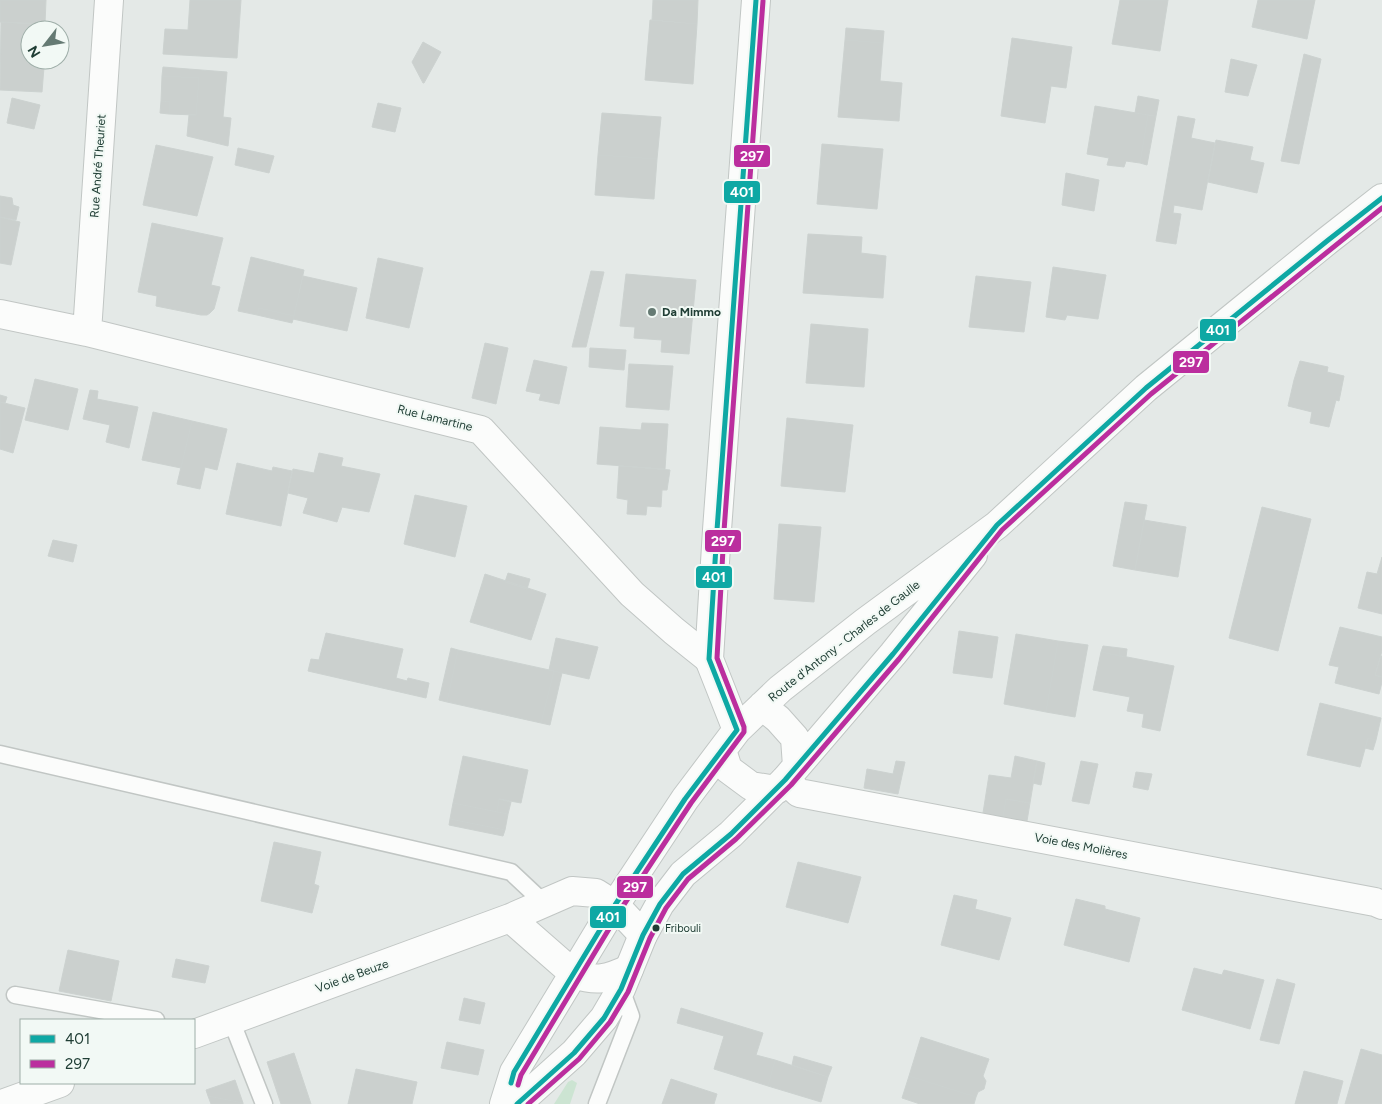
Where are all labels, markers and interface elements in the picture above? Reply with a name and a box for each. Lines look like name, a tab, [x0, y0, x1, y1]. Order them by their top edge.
north arrow	[20, 20, 70, 70]
text: N	[24, 42, 44, 60]
street label: Rue André Theuriet	[87, 113, 109, 218]
line badge: 297	[733, 144, 771, 168]
text: 297	[740, 148, 764, 165]
line badge: 401	[723, 180, 761, 204]
text: 401	[730, 184, 754, 201]
place label: Da Mimmo	[662, 305, 721, 319]
marker: Da Mimmo	[646, 306, 658, 318]
line badge: 401	[1199, 318, 1237, 342]
text: 401	[1206, 322, 1230, 339]
line badge: 297	[1172, 350, 1210, 374]
text: 297	[1179, 354, 1203, 371]
street label: Rue Lamartine	[396, 402, 475, 434]
line badge: 297	[704, 529, 742, 553]
text: 297	[711, 533, 735, 550]
line badge: 401	[695, 565, 733, 589]
text: 401	[702, 569, 726, 586]
street label: Route d'Antony - Charles de Gaulle	[765, 577, 923, 704]
street label: Voie des Molières	[1033, 830, 1129, 862]
line badge: 297	[616, 875, 654, 899]
text: 297	[623, 879, 647, 896]
line badge: 401	[589, 905, 627, 929]
text: 401	[596, 909, 620, 926]
place label: Fribouli	[665, 922, 701, 935]
marker: Fribouli	[651, 923, 661, 933]
street label: Voie de Beuze	[314, 956, 391, 996]
legend	[20, 1019, 195, 1084]
text: 401	[65, 1030, 90, 1048]
text: 297	[65, 1055, 90, 1073]

